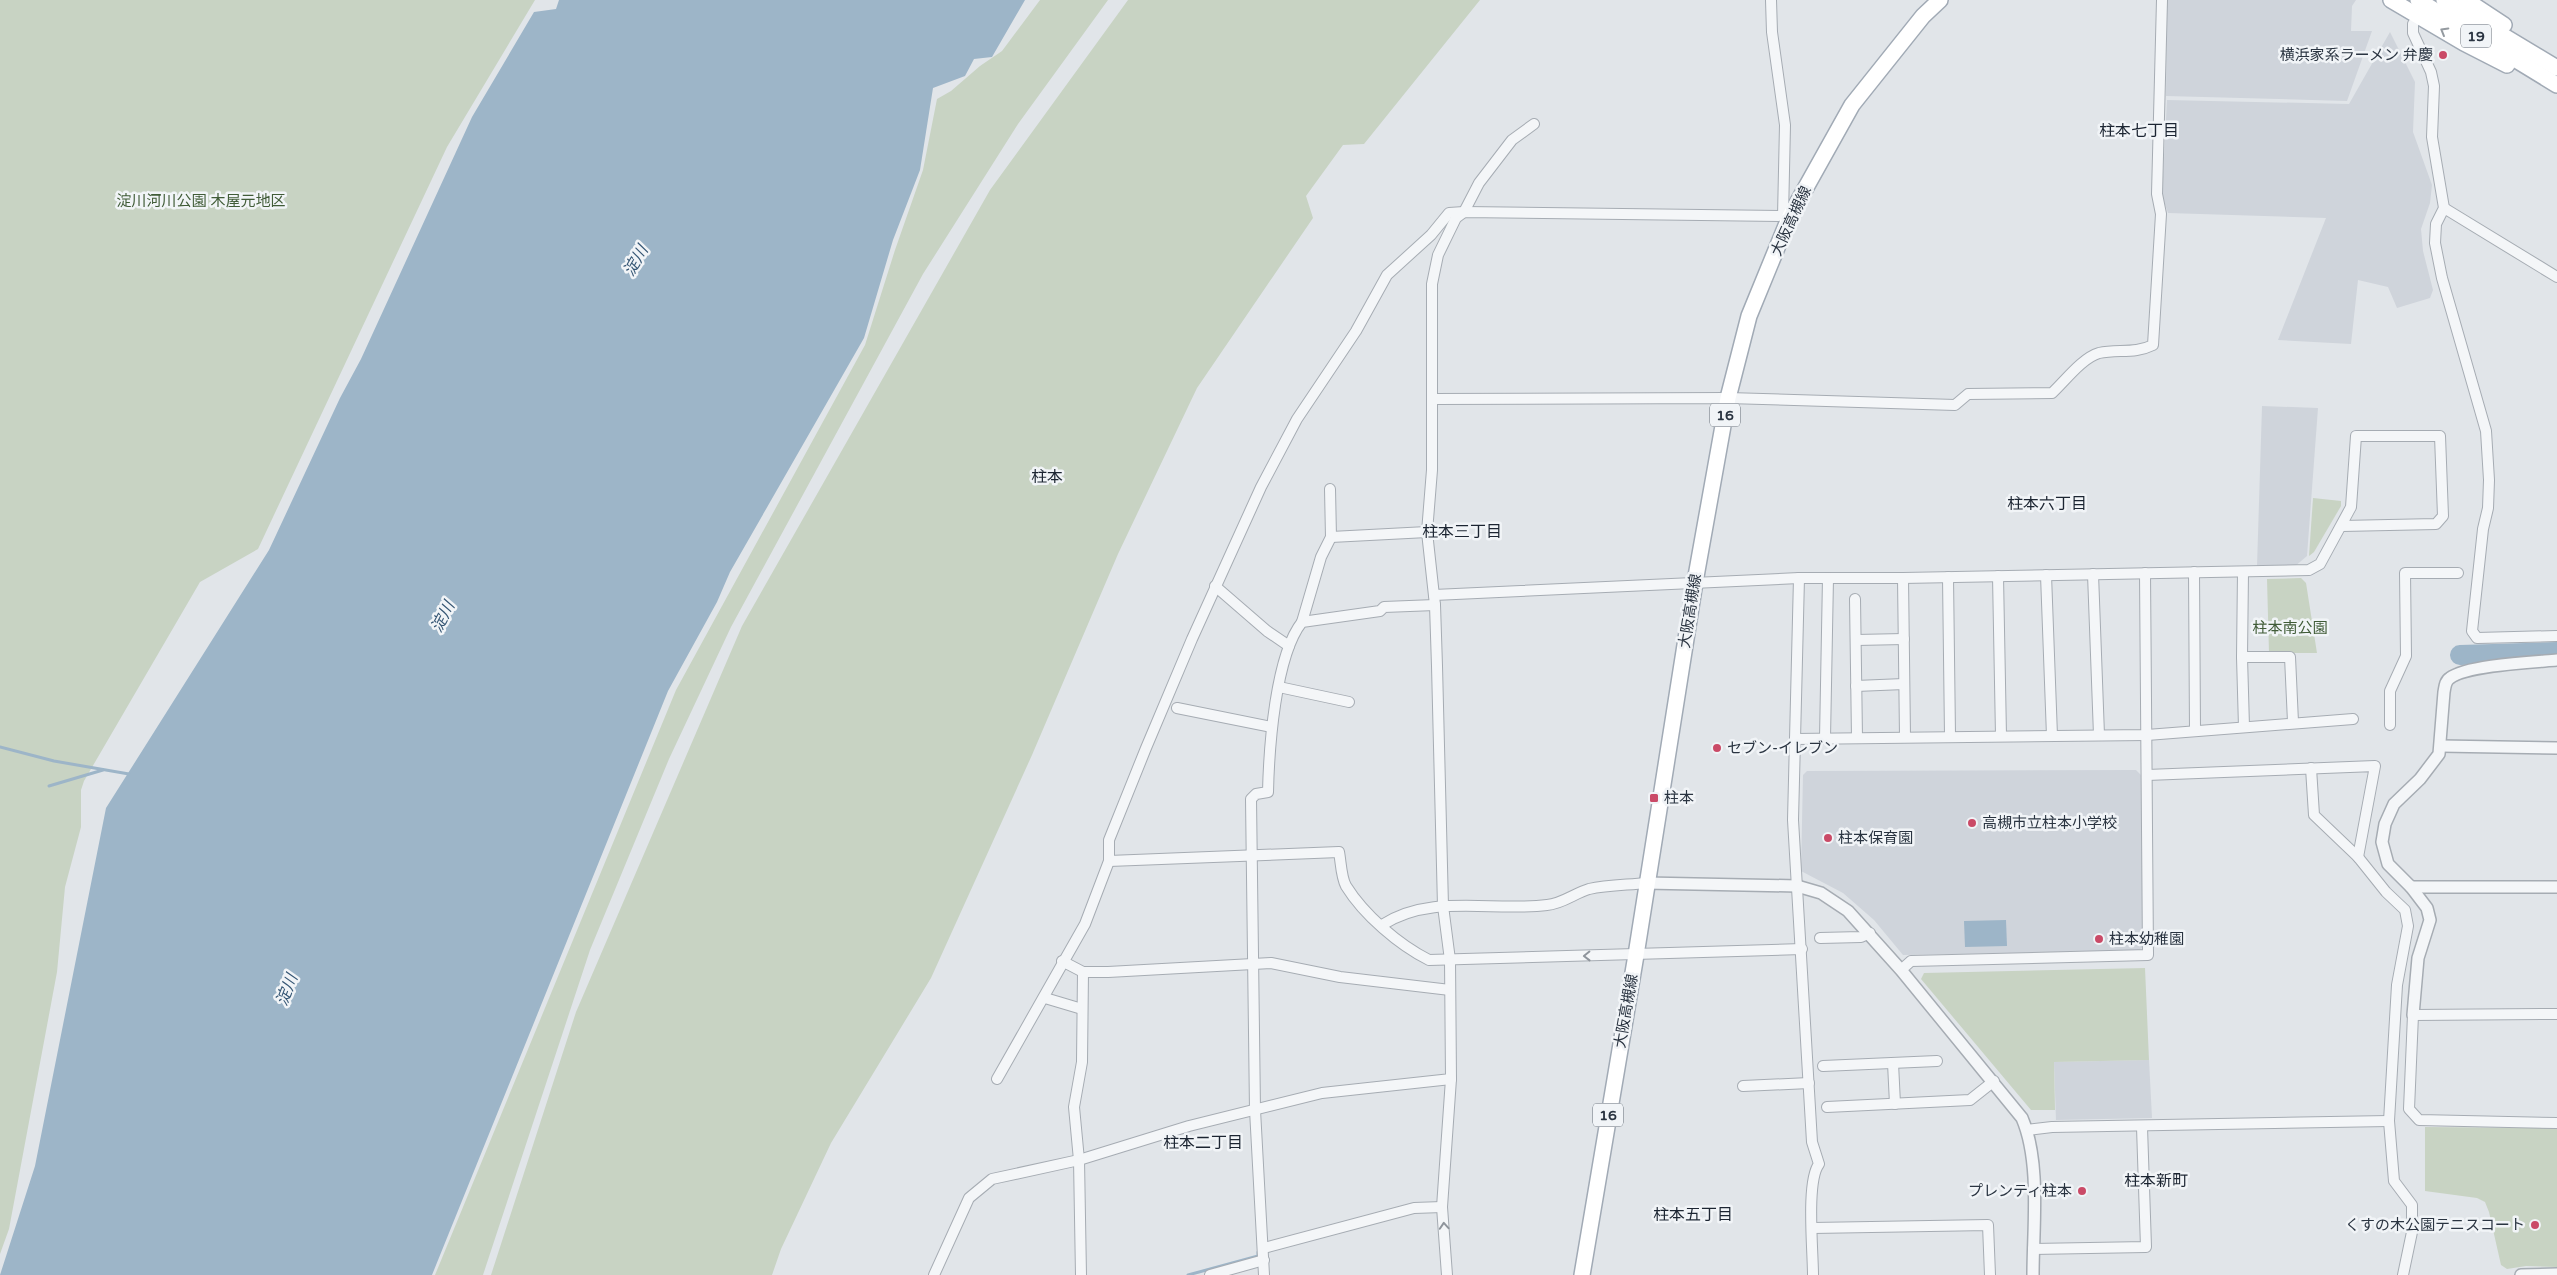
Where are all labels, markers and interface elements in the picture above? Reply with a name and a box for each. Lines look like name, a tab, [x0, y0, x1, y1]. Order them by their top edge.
road number: 19	[2461, 24, 2491, 48]
one-way arrow	[2440, 28, 2449, 38]
place label: 横浜家系ラーメン 弁慶	[2280, 46, 2433, 64]
marker: 横浜家系ラーメン 弁慶	[2437, 49, 2449, 61]
district label: 柱本七丁目	[2099, 121, 2179, 141]
street label: 大阪高槻線	[1767, 183, 1815, 259]
park label: 淀川河川公園 木屋元地区	[117, 192, 285, 210]
water label: 淀川	[619, 240, 654, 280]
road number: 16	[1710, 404, 1740, 426]
district label: 柱本	[1031, 467, 1063, 487]
district label: 柱本六丁目	[2007, 494, 2087, 514]
district label: 柱本三丁目	[1422, 522, 1502, 542]
street label: 大阪高槻線	[1675, 573, 1705, 649]
water label: 淀川	[427, 596, 460, 636]
park label: 柱本南公園	[2252, 619, 2328, 637]
place label: セブン-イレブン	[1727, 739, 1838, 757]
marker: セブン-イレブン	[1711, 742, 1723, 754]
place label: 柱本	[1664, 789, 1694, 807]
marker: 柱本	[1648, 792, 1660, 804]
place label: 高槻市立柱本小学校	[1982, 814, 2117, 832]
marker: 高槻市立柱本小学校	[1966, 817, 1978, 829]
place label: 柱本保育園	[1838, 829, 1913, 847]
marker: 柱本保育園	[1822, 832, 1834, 844]
place label: 柱本幼稚園	[2109, 930, 2184, 948]
marker: 柱本幼稚園	[2093, 933, 2105, 945]
one-way arrow	[1583, 951, 1590, 961]
water label: 淀川	[272, 970, 303, 1009]
street label: 大阪高槻線	[1611, 972, 1641, 1050]
road number: 16	[1593, 1104, 1623, 1126]
district label: 柱本二丁目	[1163, 1133, 1243, 1153]
district label: 柱本新町	[2124, 1171, 2188, 1191]
place label: プレンティ柱本	[1968, 1182, 2072, 1200]
marker: プレンティ柱本	[2076, 1185, 2088, 1197]
district label: 柱本五丁目	[1653, 1205, 1733, 1225]
place label: くすの木公園テニスコート	[2345, 1216, 2525, 1234]
marker: くすの木公園テニスコート	[2529, 1219, 2541, 1231]
one-way arrow	[1438, 1222, 1449, 1230]

